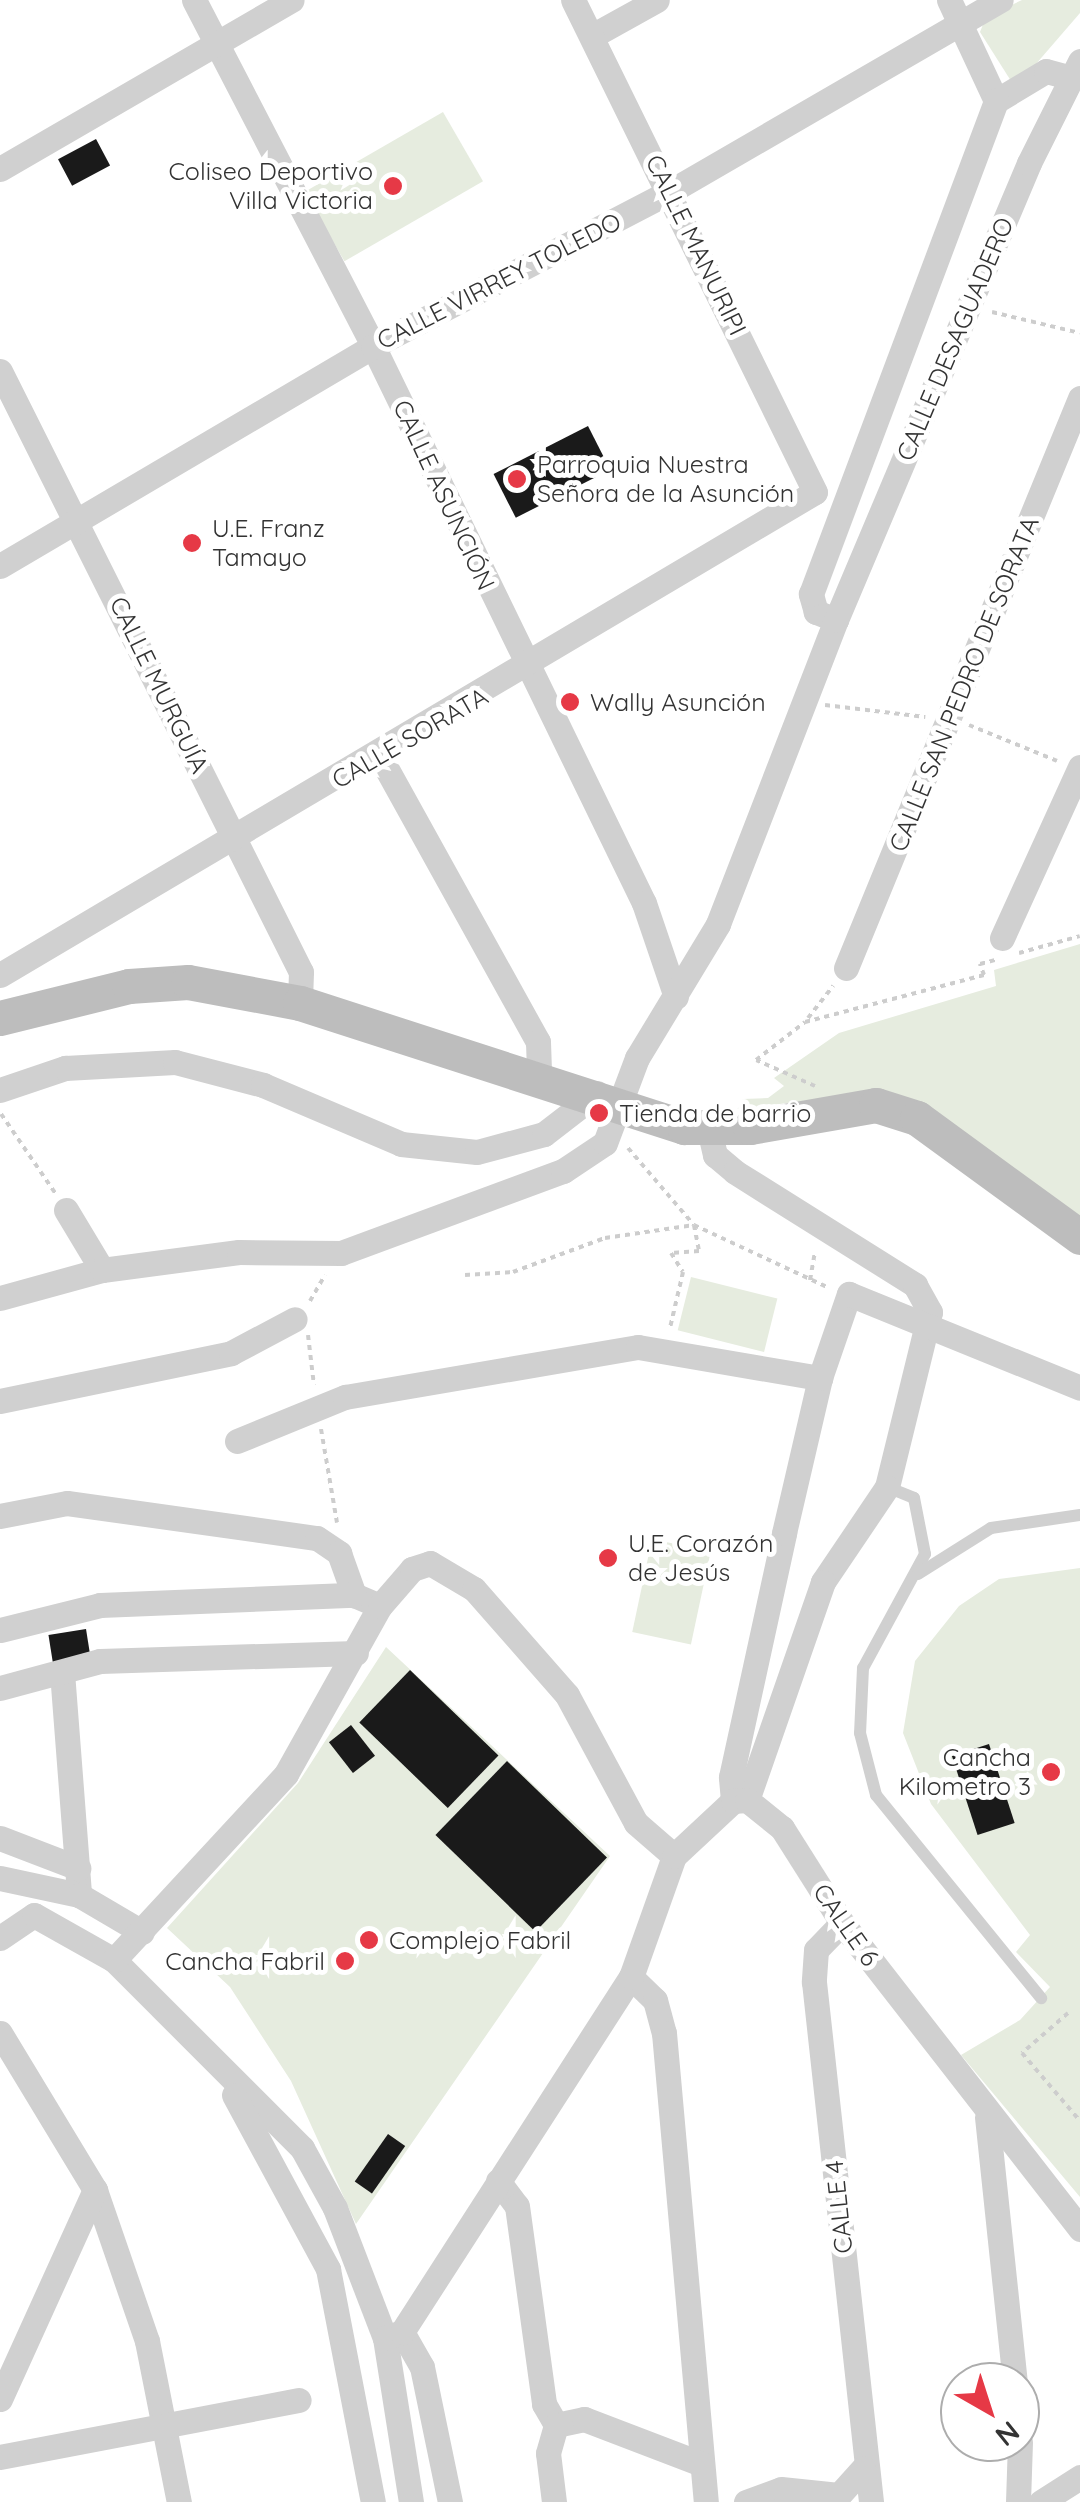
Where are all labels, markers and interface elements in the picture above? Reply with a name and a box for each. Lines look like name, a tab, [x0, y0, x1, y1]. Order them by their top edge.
street label: CALLE MANURIPI	[639, 150, 753, 340]
place label: Coliseo Deportivo Villa Victoria	[169, 157, 373, 216]
marker: Coliseo Deportivo Villa Victoria	[382, 175, 404, 197]
street label: CALLE VIRREY TOLEDO	[372, 206, 626, 356]
street label: CALLE DESAGUADERO	[890, 213, 1020, 465]
street label: CALLE ASUNCIÓN	[387, 395, 501, 595]
place label: Parroquia Nuestra Señora de la Asunción	[537, 450, 794, 509]
marker: Parroquia Nuestra Señora de la Asunción	[506, 468, 528, 490]
street label: CALLE SAN PEDRO DE SORATA	[883, 512, 1045, 856]
place label: U.E. Franz Tamayo	[212, 514, 325, 573]
marker: U.E. Franz Tamayo	[181, 532, 203, 554]
street label: CALLE MURGUÍA	[103, 592, 215, 778]
street label: CALLE SORATA	[327, 681, 493, 795]
place label: Wally Asunción	[590, 687, 766, 717]
marker: Wally Asunción	[559, 691, 581, 713]
place label: Tienda de barrio	[619, 1098, 811, 1128]
marker: Tienda de barrio	[588, 1102, 610, 1124]
place label: U.E. Corazón de Jesús	[628, 1529, 773, 1588]
marker: U.E. Corazón de Jesús	[597, 1547, 619, 1569]
place label: Cancha Kilometro 3	[899, 1743, 1031, 1802]
marker: Cancha Kilometro 3	[1040, 1761, 1062, 1783]
street label: CALLE 6	[807, 1878, 885, 1972]
place label: Complejo Fabril	[389, 1925, 571, 1955]
marker: Complejo Fabril	[358, 1929, 380, 1951]
place label: Cancha Fabril	[165, 1946, 325, 1976]
marker: Cancha Fabril	[334, 1950, 356, 1972]
street label: CALLE 4	[819, 2159, 859, 2255]
north arrow	[940, 2362, 1040, 2462]
text: N	[989, 2414, 1027, 2454]

